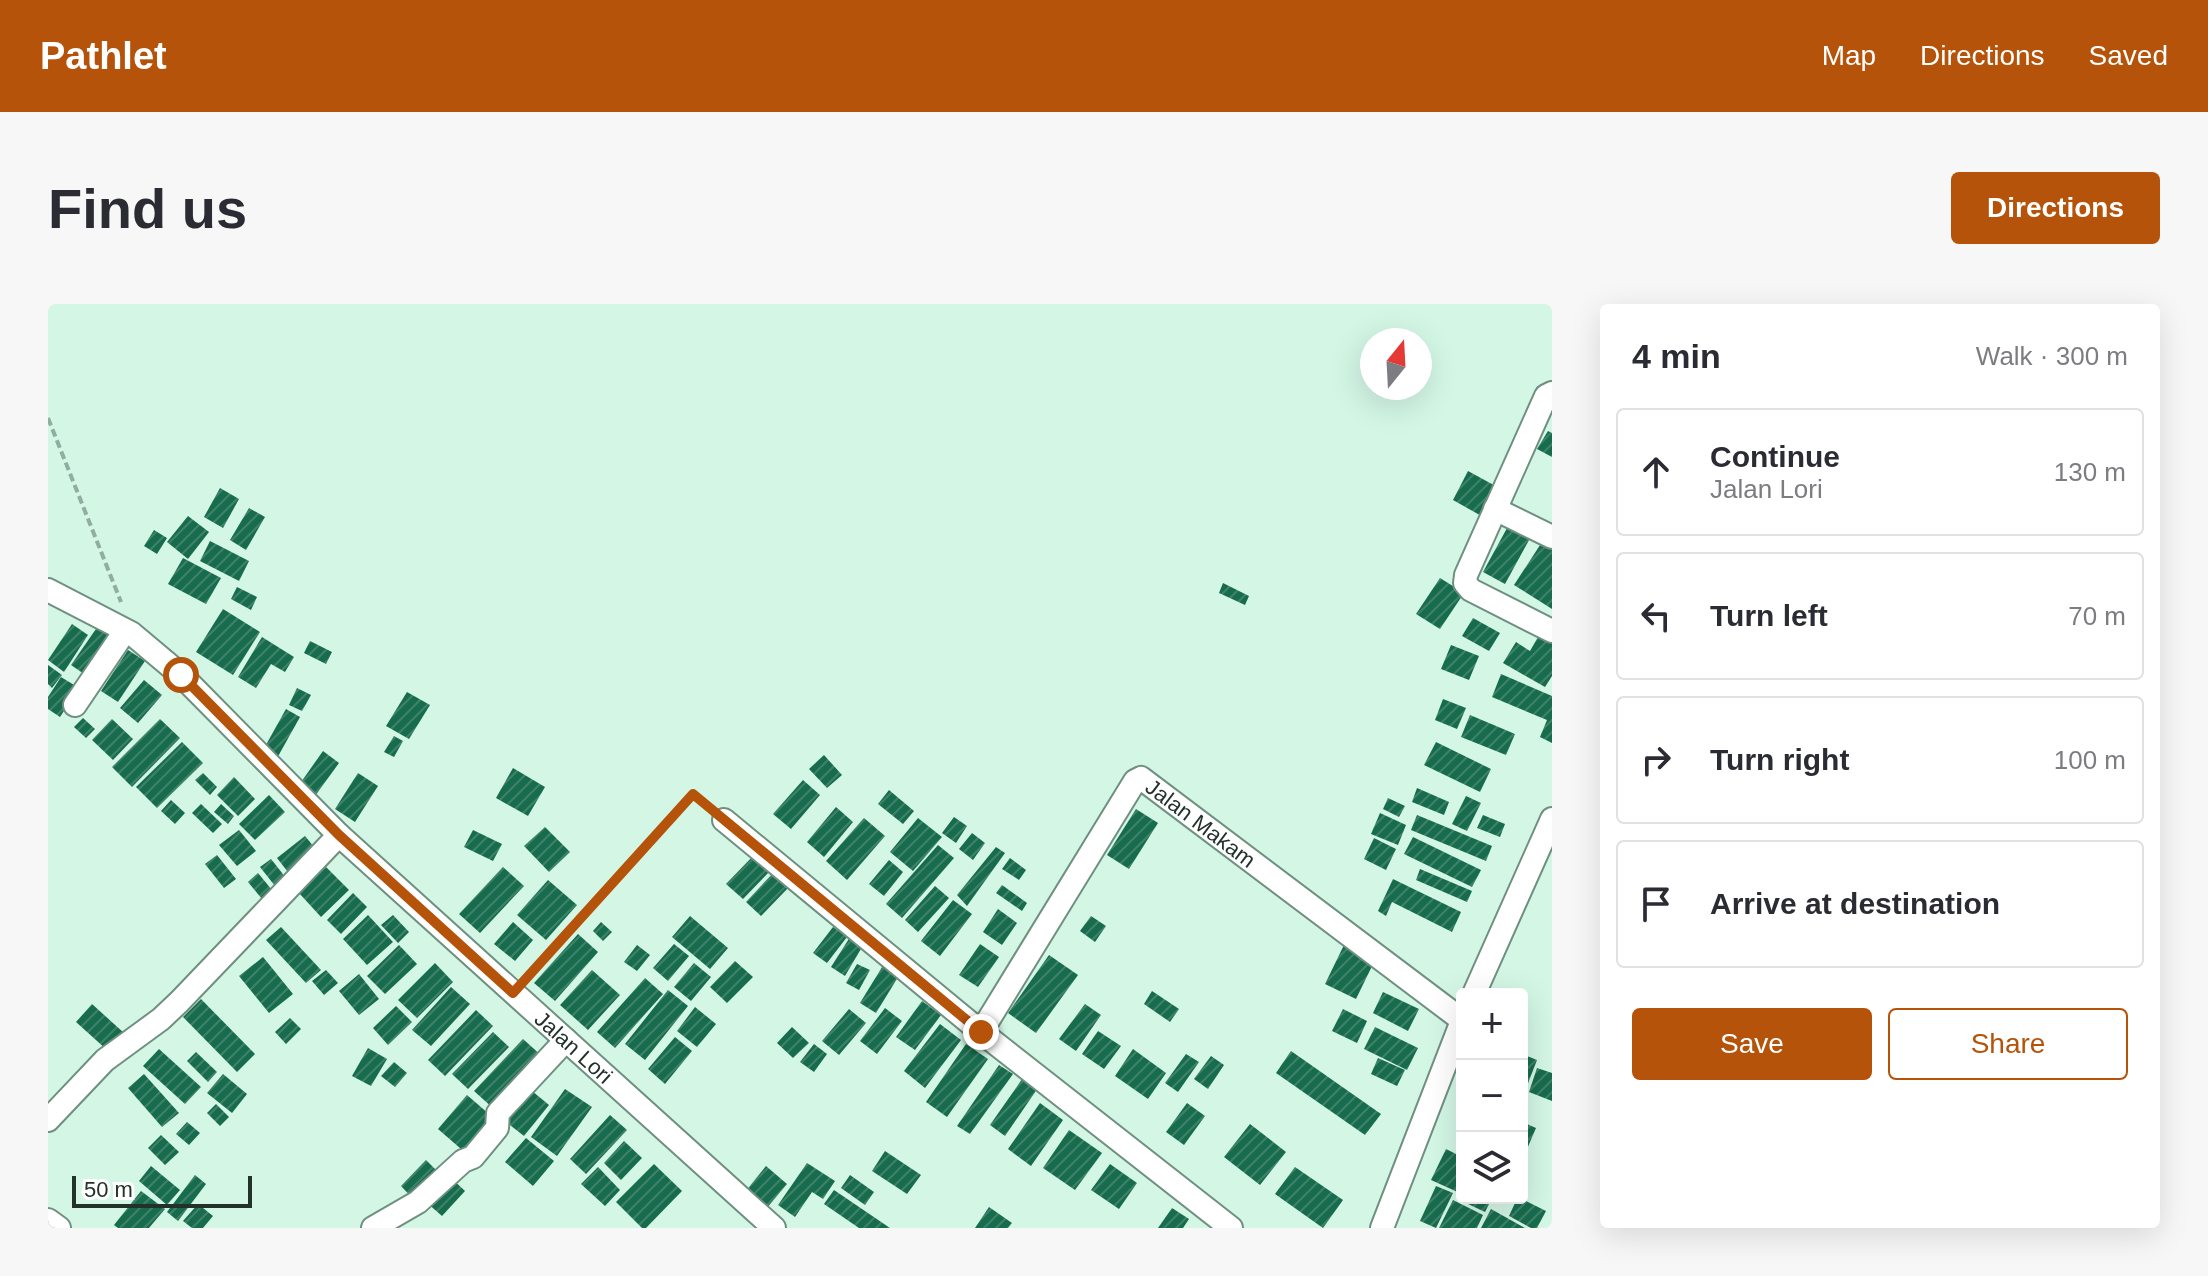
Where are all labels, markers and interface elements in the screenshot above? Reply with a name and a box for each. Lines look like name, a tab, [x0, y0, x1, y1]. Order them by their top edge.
text: Pathlet	[40, 35, 167, 77]
text: Map	[1822, 40, 1876, 71]
text: Directions	[1920, 40, 2045, 71]
text: Saved	[2089, 40, 2168, 71]
button: Directions	[1951, 172, 2160, 244]
text: Find us	[48, 177, 247, 240]
north arrow	[1360, 328, 1432, 400]
text: 4 min	[1632, 337, 1721, 375]
text: Walk · 300 m	[1976, 341, 2128, 371]
text: Continue	[1710, 440, 1840, 473]
icon: ahead	[1634, 450, 1678, 494]
text: 130 m	[2054, 457, 2126, 487]
text: Jalan Lori	[1710, 474, 1823, 504]
icon: left	[1634, 594, 1678, 638]
text: Turn left	[1710, 599, 1828, 632]
text: 70 m	[2068, 601, 2126, 631]
route start	[163, 657, 199, 693]
icon: right	[1634, 738, 1678, 782]
text: Turn right	[1710, 743, 1849, 776]
text: 100 m	[2054, 745, 2126, 775]
street label: Jalan Makam	[1141, 774, 1261, 872]
icon: arrive	[1634, 882, 1678, 926]
text: Arrive at destination	[1710, 887, 2000, 920]
map controls	[1456, 988, 1528, 1204]
button: +	[1456, 988, 1528, 1060]
street label: Jalan Lori	[530, 1006, 618, 1088]
button: Save	[1632, 1008, 1872, 1080]
button: Share	[1888, 1008, 2128, 1080]
route end	[963, 1014, 999, 1050]
button: −	[1456, 1060, 1528, 1132]
button: layers	[1456, 1132, 1528, 1204]
scale bar	[72, 1172, 252, 1208]
text: 50 m	[84, 1177, 133, 1202]

